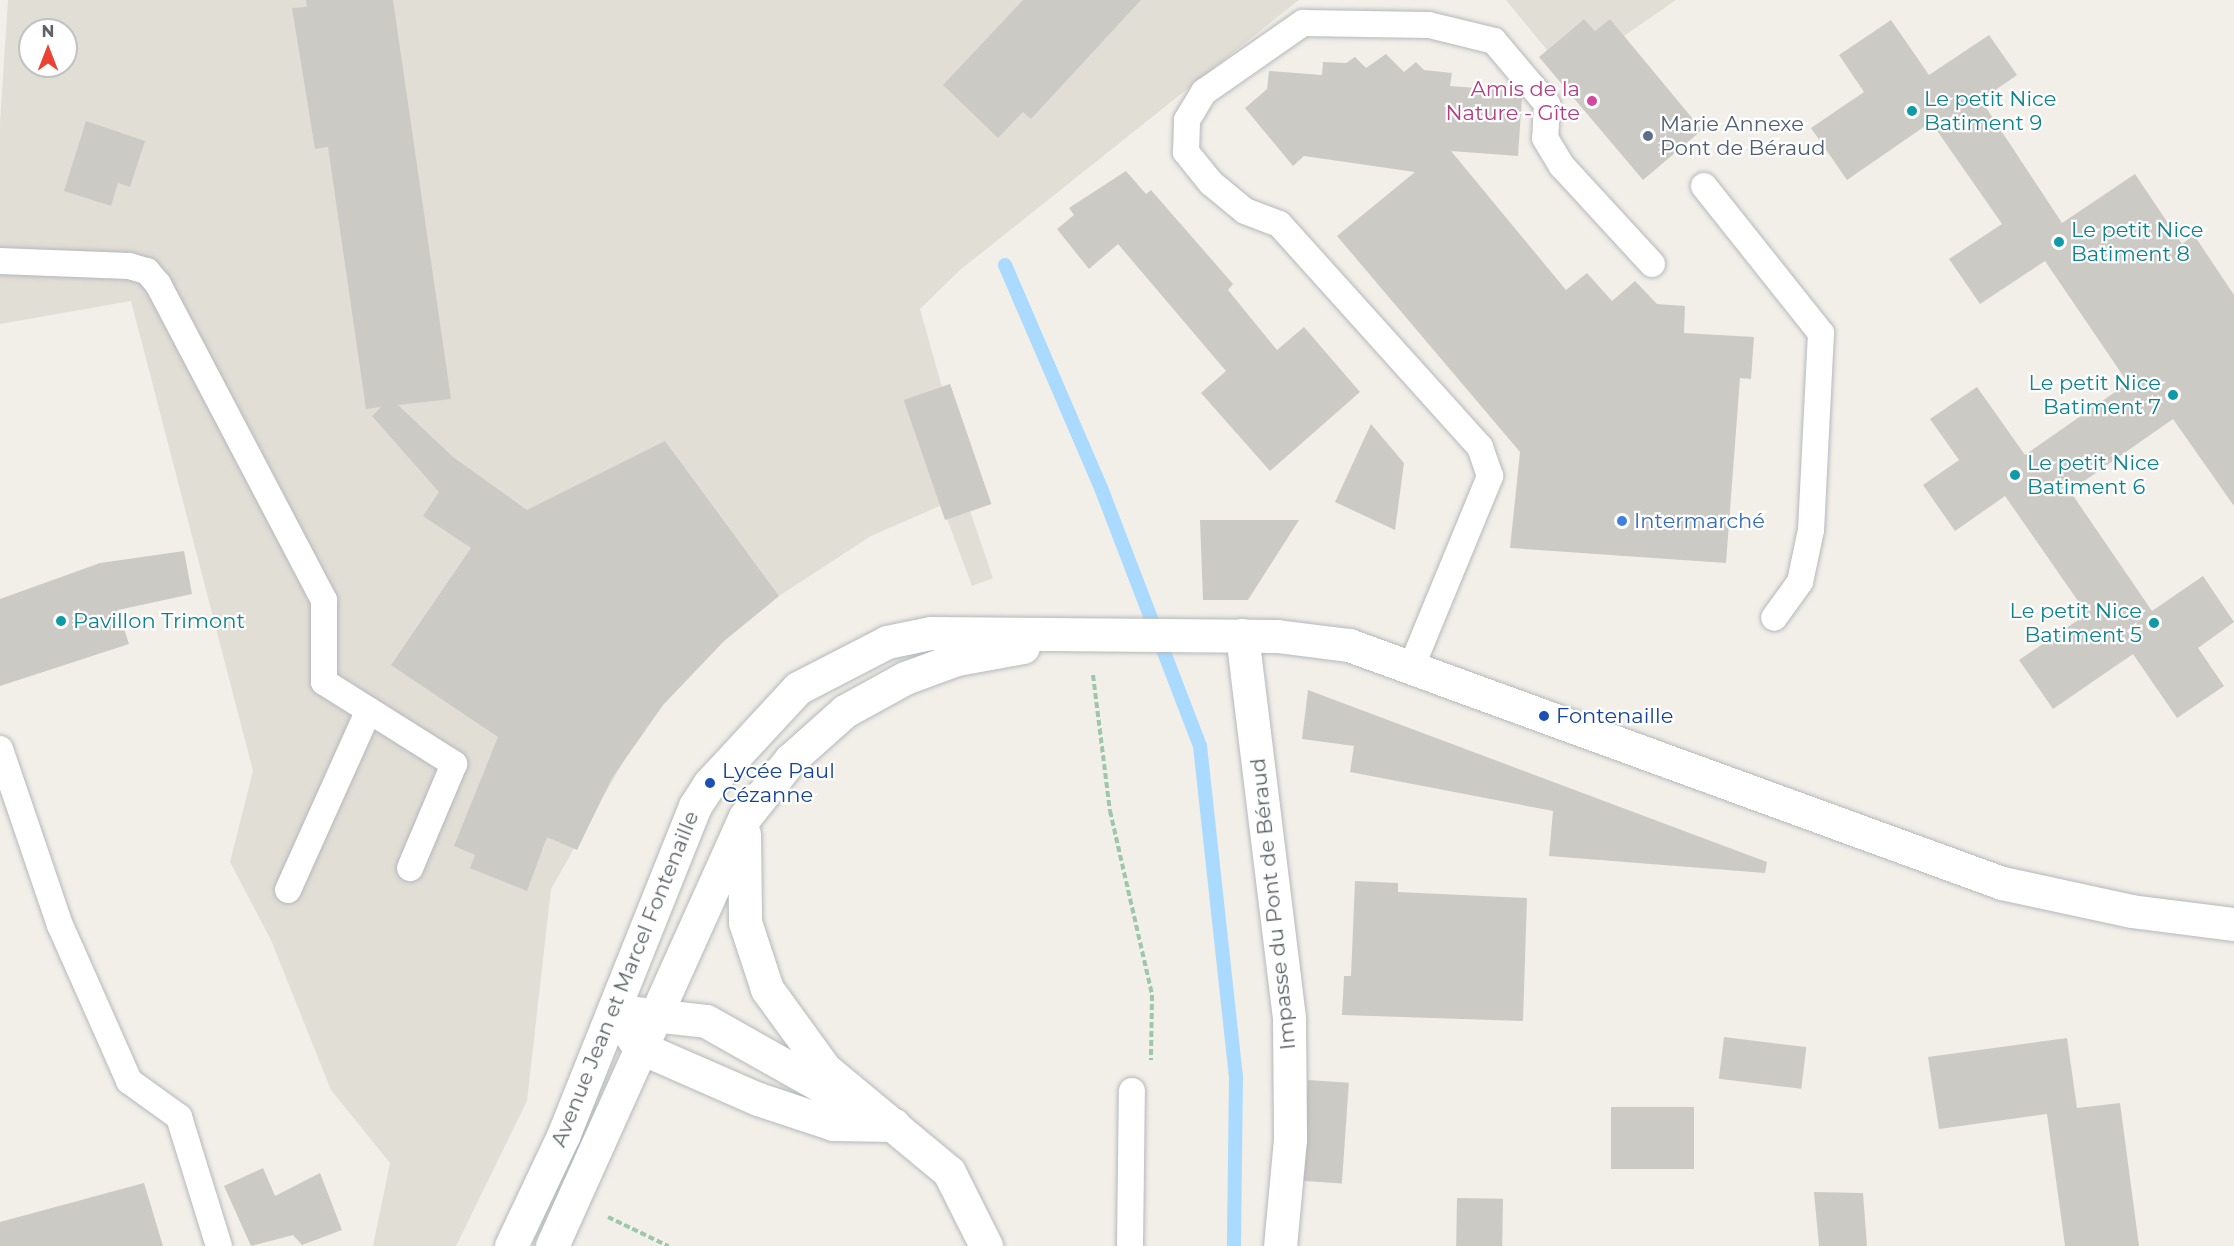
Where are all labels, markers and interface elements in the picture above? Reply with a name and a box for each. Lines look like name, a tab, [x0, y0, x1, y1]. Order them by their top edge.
north arrow	[18, 18, 78, 78]
text: N	[42, 22, 54, 41]
place label: Amis de la Nature - Gîte	[1446, 76, 1580, 126]
place label: Le petit Nice Batiment 9	[1924, 86, 2056, 136]
marker: Amis de la Nature - Gîte	[1585, 94, 1599, 108]
marker: Le petit Nice Batiment 9	[1905, 104, 1919, 118]
place label: Marie Annexe Pont de Béraud	[1660, 111, 1825, 161]
marker: Marie Annexe Pont de Béraud	[1641, 129, 1655, 143]
place label: Le petit Nice Batiment 8	[2071, 217, 2203, 267]
marker: Le petit Nice Batiment 8	[2052, 235, 2066, 249]
place label: Le petit Nice Batiment 7	[2029, 370, 2161, 420]
marker: Le petit Nice Batiment 7	[2166, 388, 2180, 402]
place label: Le petit Nice Batiment 6	[2027, 450, 2159, 500]
marker: Le petit Nice Batiment 6	[2008, 468, 2022, 482]
place label: Intermarché	[1634, 508, 1765, 534]
marker: Intermarché	[1615, 514, 1629, 528]
place label: Le petit Nice Batiment 5	[2010, 598, 2142, 648]
place label: Pavillon Trimont	[73, 608, 245, 634]
marker: Pavillon Trimont	[54, 614, 68, 628]
marker: Le petit Nice Batiment 5	[2147, 616, 2161, 630]
place label: Fontenaille	[1556, 703, 1673, 729]
marker: Fontenaille	[1537, 709, 1551, 723]
street label: Impasse du Pont de Béraud	[1245, 757, 1301, 1051]
place label: Lycée Paul Cézanne	[722, 758, 835, 808]
marker: Lycée Paul Cézanne	[703, 776, 717, 790]
street label: Avenue Jean et Marcel Fontenaille	[546, 807, 704, 1151]

